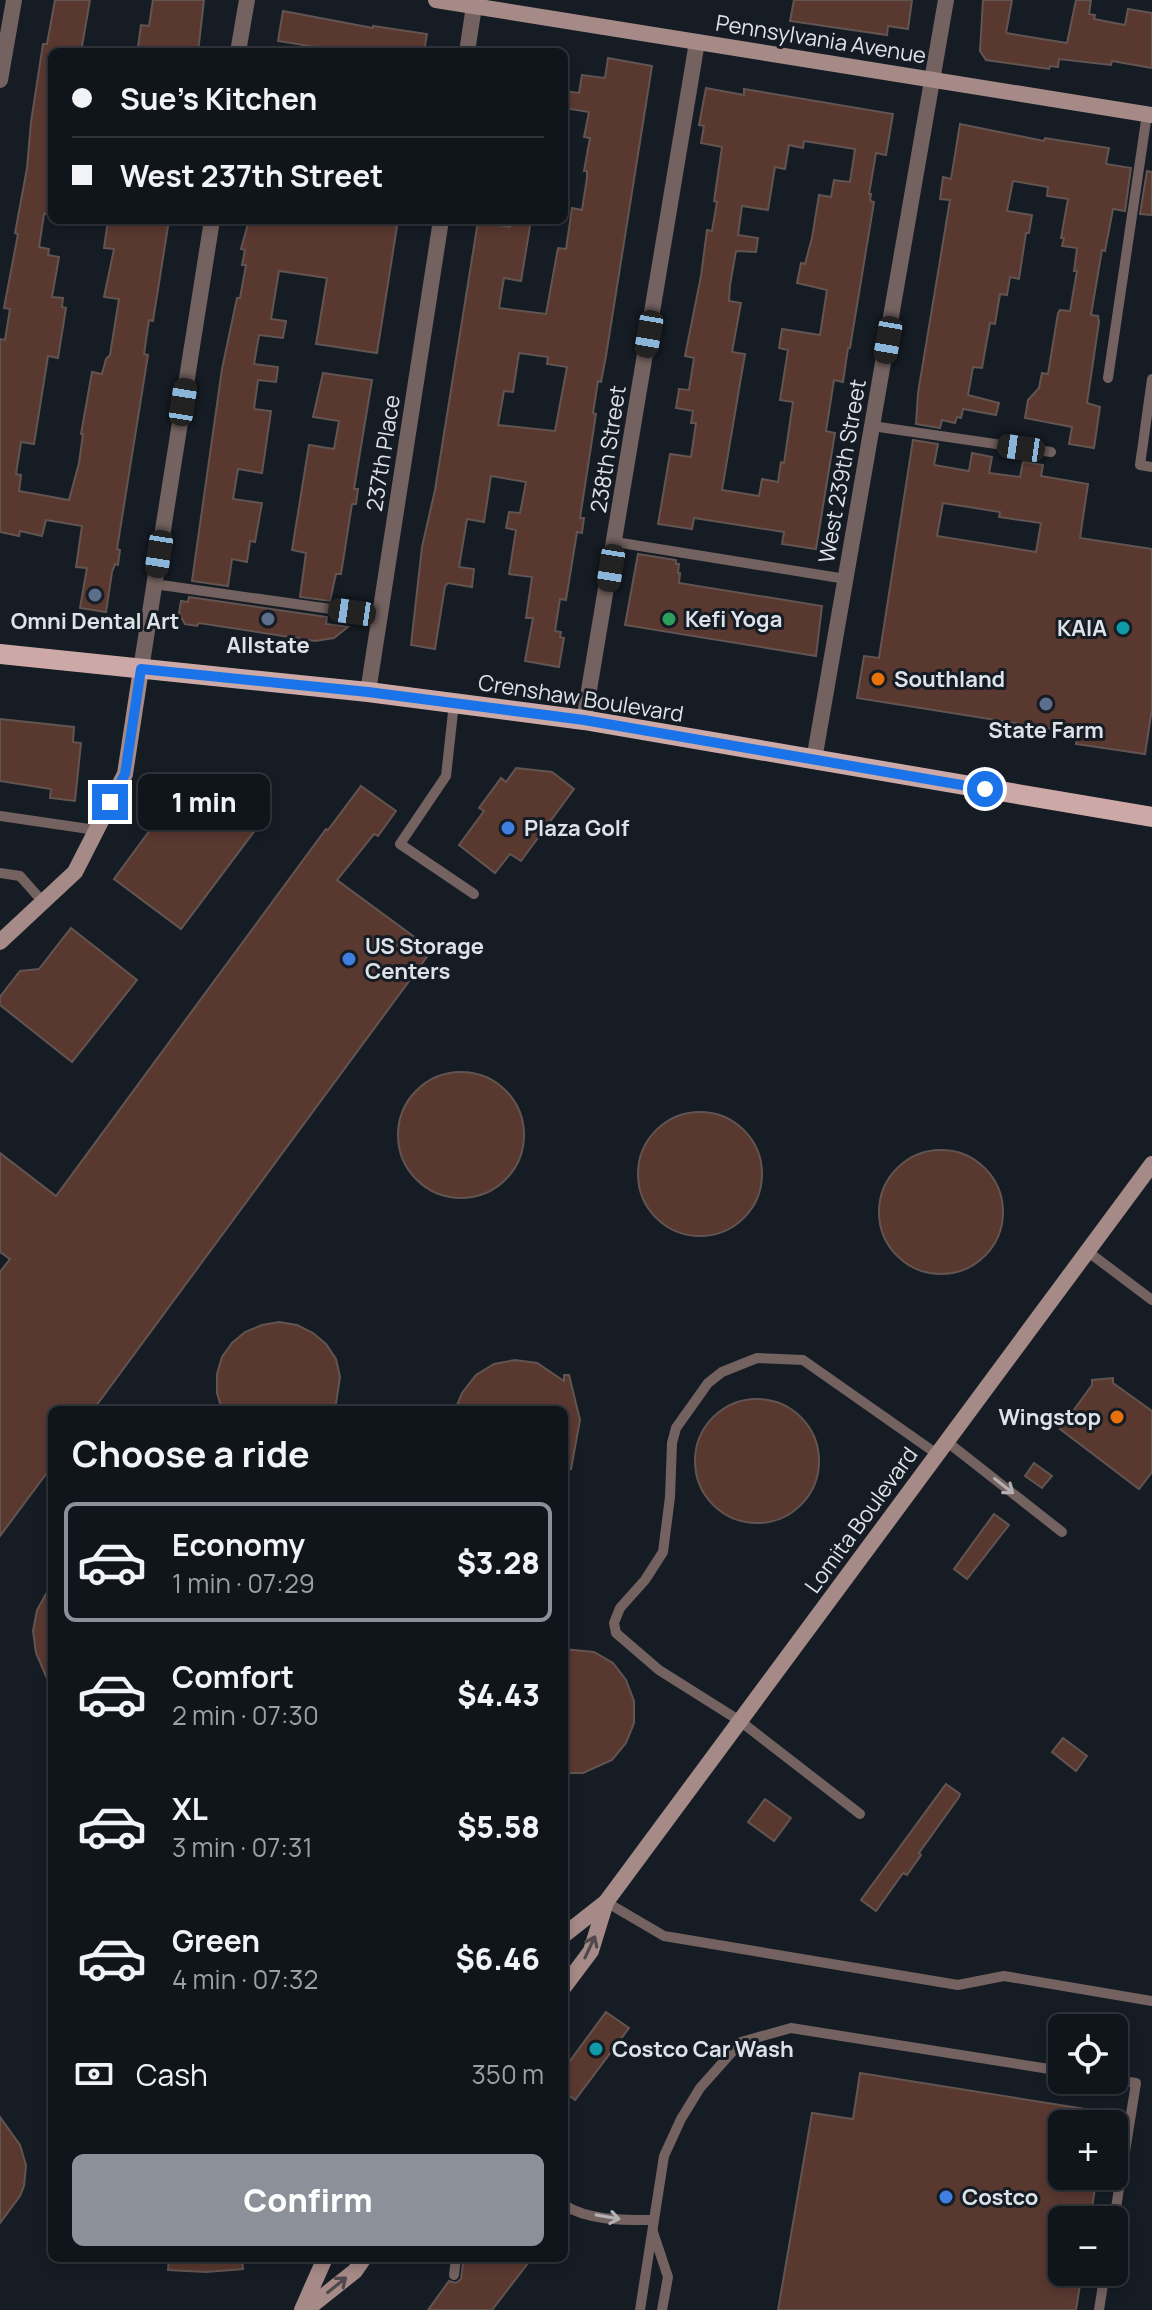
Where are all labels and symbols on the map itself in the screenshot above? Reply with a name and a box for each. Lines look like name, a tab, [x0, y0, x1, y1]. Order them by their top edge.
street label: Pennsylvania Avenue	[714, 8, 928, 70]
car	[633, 308, 665, 360]
car	[872, 314, 904, 366]
car	[167, 376, 199, 428]
street label: West 239th Street	[811, 377, 873, 565]
street label: 238th Street	[583, 383, 633, 515]
street label: 237th Place	[359, 393, 407, 513]
car	[996, 433, 1046, 463]
car	[143, 528, 175, 580]
car	[595, 542, 627, 594]
marker: Omni Dental Art	[86, 586, 104, 604]
car	[327, 597, 377, 627]
place label: Kefi Yoga	[685, 604, 782, 634]
place label: Omni Dental Art	[11, 606, 179, 636]
marker: Allstate	[259, 610, 277, 628]
marker: Kefi Yoga	[660, 610, 678, 628]
place label: KAIA	[1057, 613, 1107, 643]
marker: KAIA	[1114, 619, 1132, 637]
place label: Allstate	[226, 630, 310, 660]
place label: Southland	[894, 664, 1005, 694]
street label: Crenshaw Boulevard	[476, 667, 686, 729]
marker: Southland	[869, 670, 887, 688]
marker: State Farm	[1037, 695, 1055, 713]
place label: State Farm	[988, 715, 1104, 745]
route start	[967, 771, 1003, 807]
callout: 1 min	[138, 774, 270, 830]
route end	[92, 784, 128, 820]
place label: Plaza Golf	[524, 813, 630, 843]
marker: Plaza Golf	[499, 819, 517, 837]
place label: US Storage Centers	[365, 931, 484, 986]
marker: US Storage Centers	[340, 950, 358, 968]
place label: Wingstop	[999, 1402, 1101, 1432]
marker: Wingstop	[1108, 1408, 1126, 1426]
street label: Lomita Boulevard	[798, 1441, 924, 1599]
one-way arrow	[993, 1478, 1014, 1495]
one-way arrow	[583, 1936, 598, 1960]
place label: Costco Car Wash	[612, 2034, 794, 2064]
marker: Costco Car Wash	[587, 2040, 605, 2058]
place label: Costco	[962, 2182, 1038, 2212]
marker: Costco	[937, 2188, 955, 2206]
one-way arrow	[594, 2211, 620, 2226]
one-way arrow	[326, 2277, 347, 2295]

